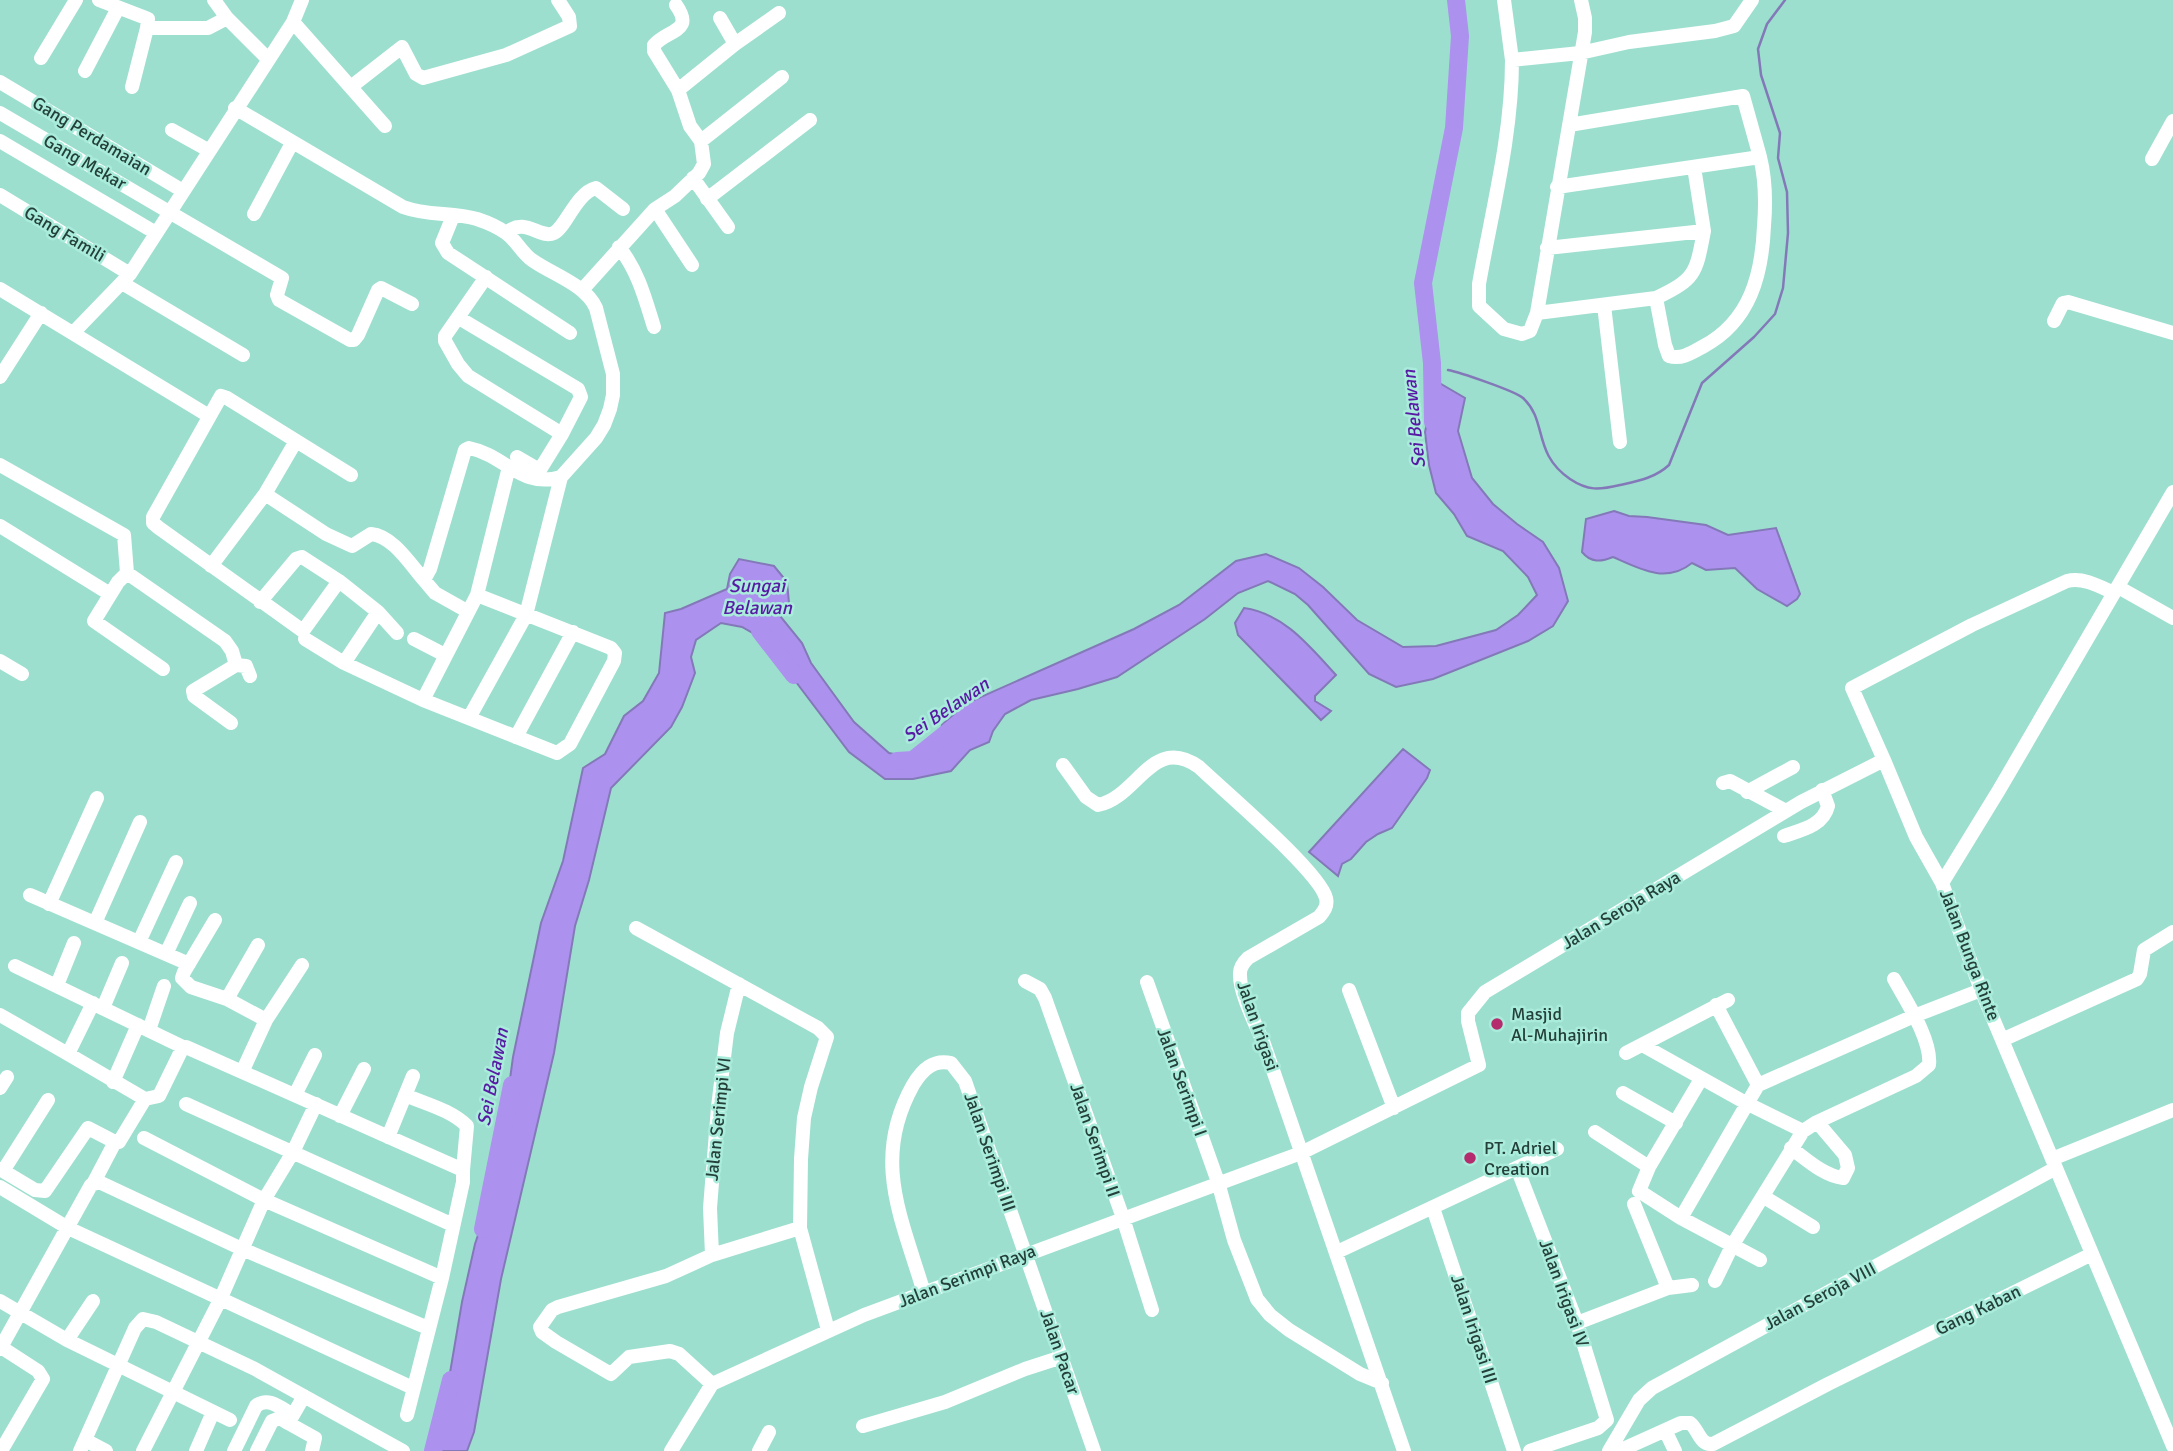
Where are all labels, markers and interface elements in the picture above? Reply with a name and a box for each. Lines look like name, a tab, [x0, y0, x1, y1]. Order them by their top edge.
street label: Gang Perdamaian	[28, 92, 156, 180]
street label: Gang Mekar	[40, 129, 131, 195]
street label: Gang Famili	[20, 201, 110, 267]
water label: Sei Belawan	[1397, 368, 1431, 469]
water label: Sungai Belawan	[722, 574, 792, 620]
water label: Sei Belawan	[898, 672, 994, 748]
street label: Jalan Seroja Raya	[1558, 866, 1684, 954]
street label: Jalan Bunga Rinte	[1935, 886, 2005, 1024]
street label: Jalan Irigasi	[1232, 978, 1284, 1074]
place label: Masjid Al-Muhajirin	[1511, 1003, 1608, 1046]
marker: Masjid Al-Muhajirin	[1489, 1016, 1505, 1032]
street label: Jalan Serimpi I	[1152, 1025, 1212, 1139]
water label: Sei Belawan	[472, 1026, 514, 1128]
street label: Jalan Serimpi VI	[701, 1056, 735, 1182]
street label: Jalan Serimpi II	[1065, 1080, 1125, 1200]
street label: Jalan Serimpi III	[959, 1090, 1021, 1214]
place label: PT. Adriel Creation	[1484, 1137, 1557, 1180]
marker: PT. Adriel Creation	[1462, 1150, 1478, 1166]
street label: Jalan Irigasi IV	[1534, 1236, 1594, 1350]
street label: Jalan Serimpi Raya	[895, 1240, 1039, 1312]
street label: Jalan Seroja VIII	[1760, 1257, 1880, 1335]
street label: Jalan Irigasi III	[1446, 1272, 1502, 1386]
street label: Gang Kaban	[1932, 1280, 2024, 1340]
street label: Jalan Pacar	[1035, 1307, 1085, 1398]

